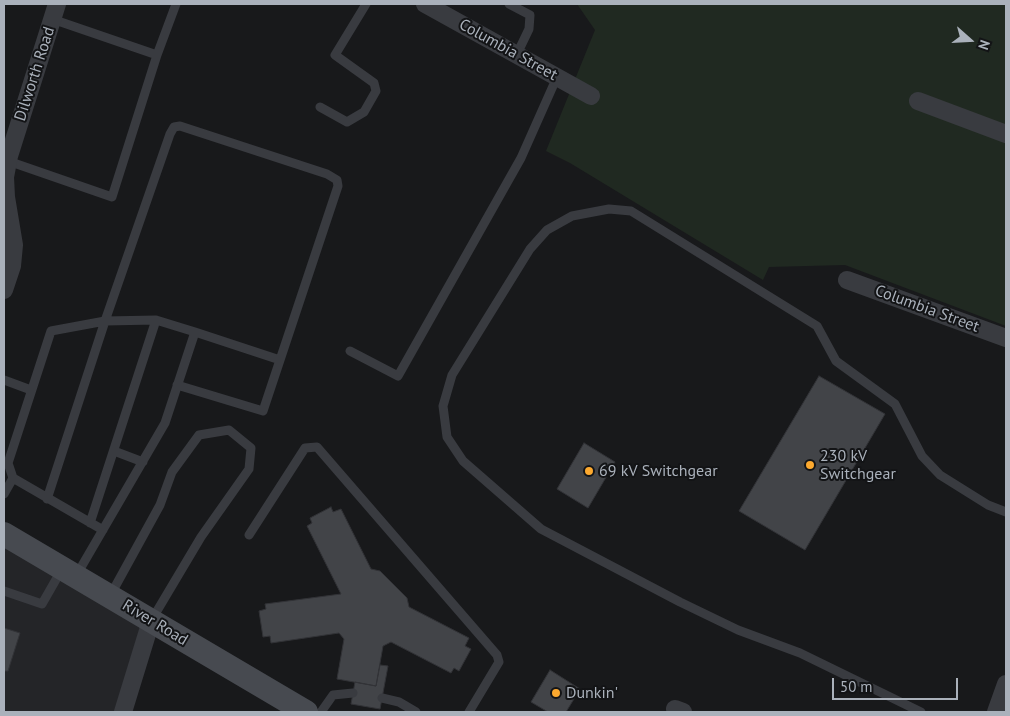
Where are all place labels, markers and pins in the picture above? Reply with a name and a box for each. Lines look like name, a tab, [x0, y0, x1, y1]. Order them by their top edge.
place label: 230 kV Switchgear	[820, 446, 896, 484]
marker: 230 kV Switchgear	[804, 459, 816, 471]
place label: 69 kV Switchgear	[599, 461, 718, 481]
marker: 69 kV Switchgear	[583, 465, 595, 477]
place label: Dunkin'	[566, 683, 618, 703]
marker: Dunkin'	[550, 687, 562, 699]

